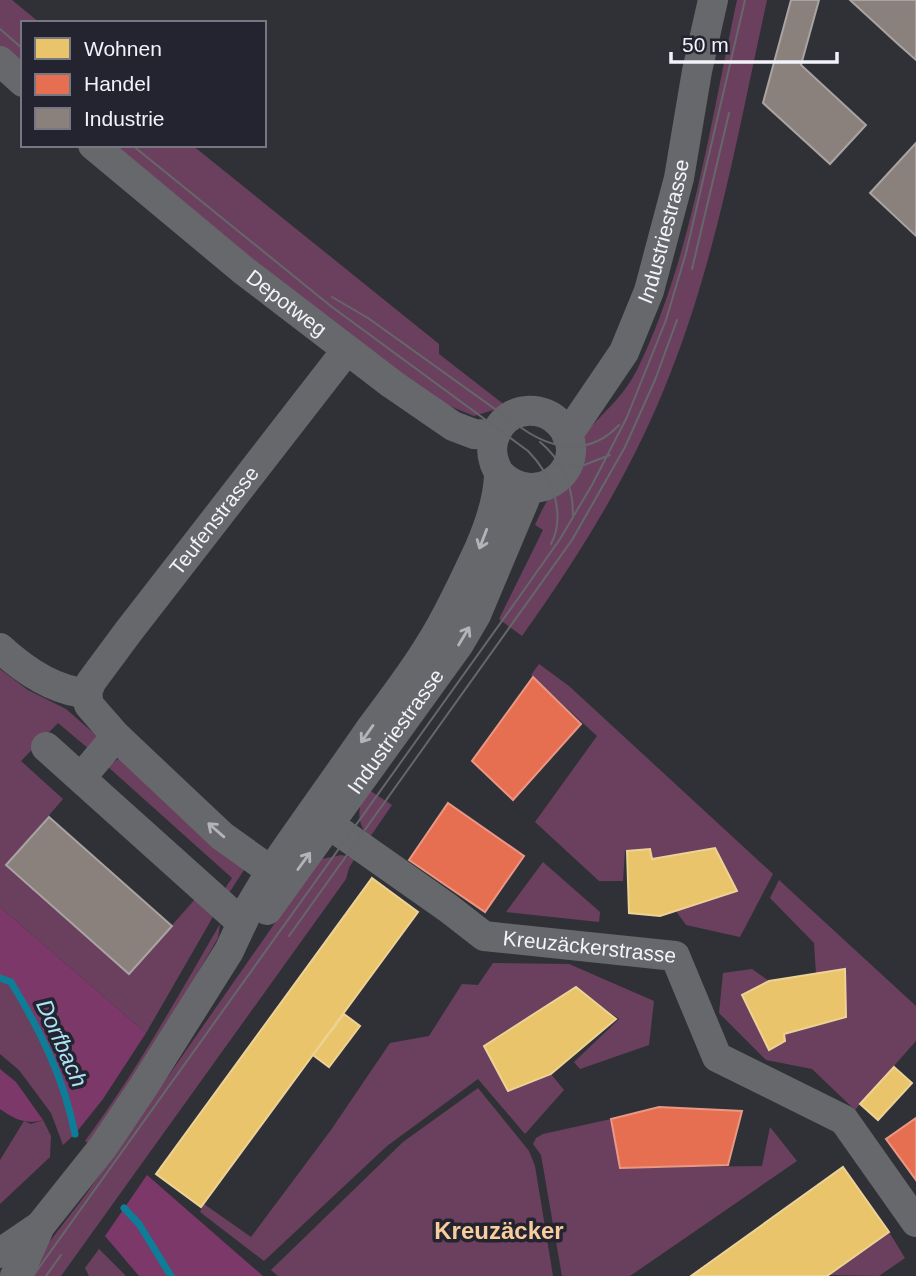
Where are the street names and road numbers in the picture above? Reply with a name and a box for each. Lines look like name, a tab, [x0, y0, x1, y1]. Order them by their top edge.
street label: Industriestrasse	[633, 157, 693, 307]
street label: Depotweg	[242, 265, 331, 341]
street label: Teufenstrasse	[165, 462, 263, 579]
street label: Industriestrasse	[343, 664, 448, 798]
street label: Kreuzäckerstrasse	[502, 926, 677, 967]

